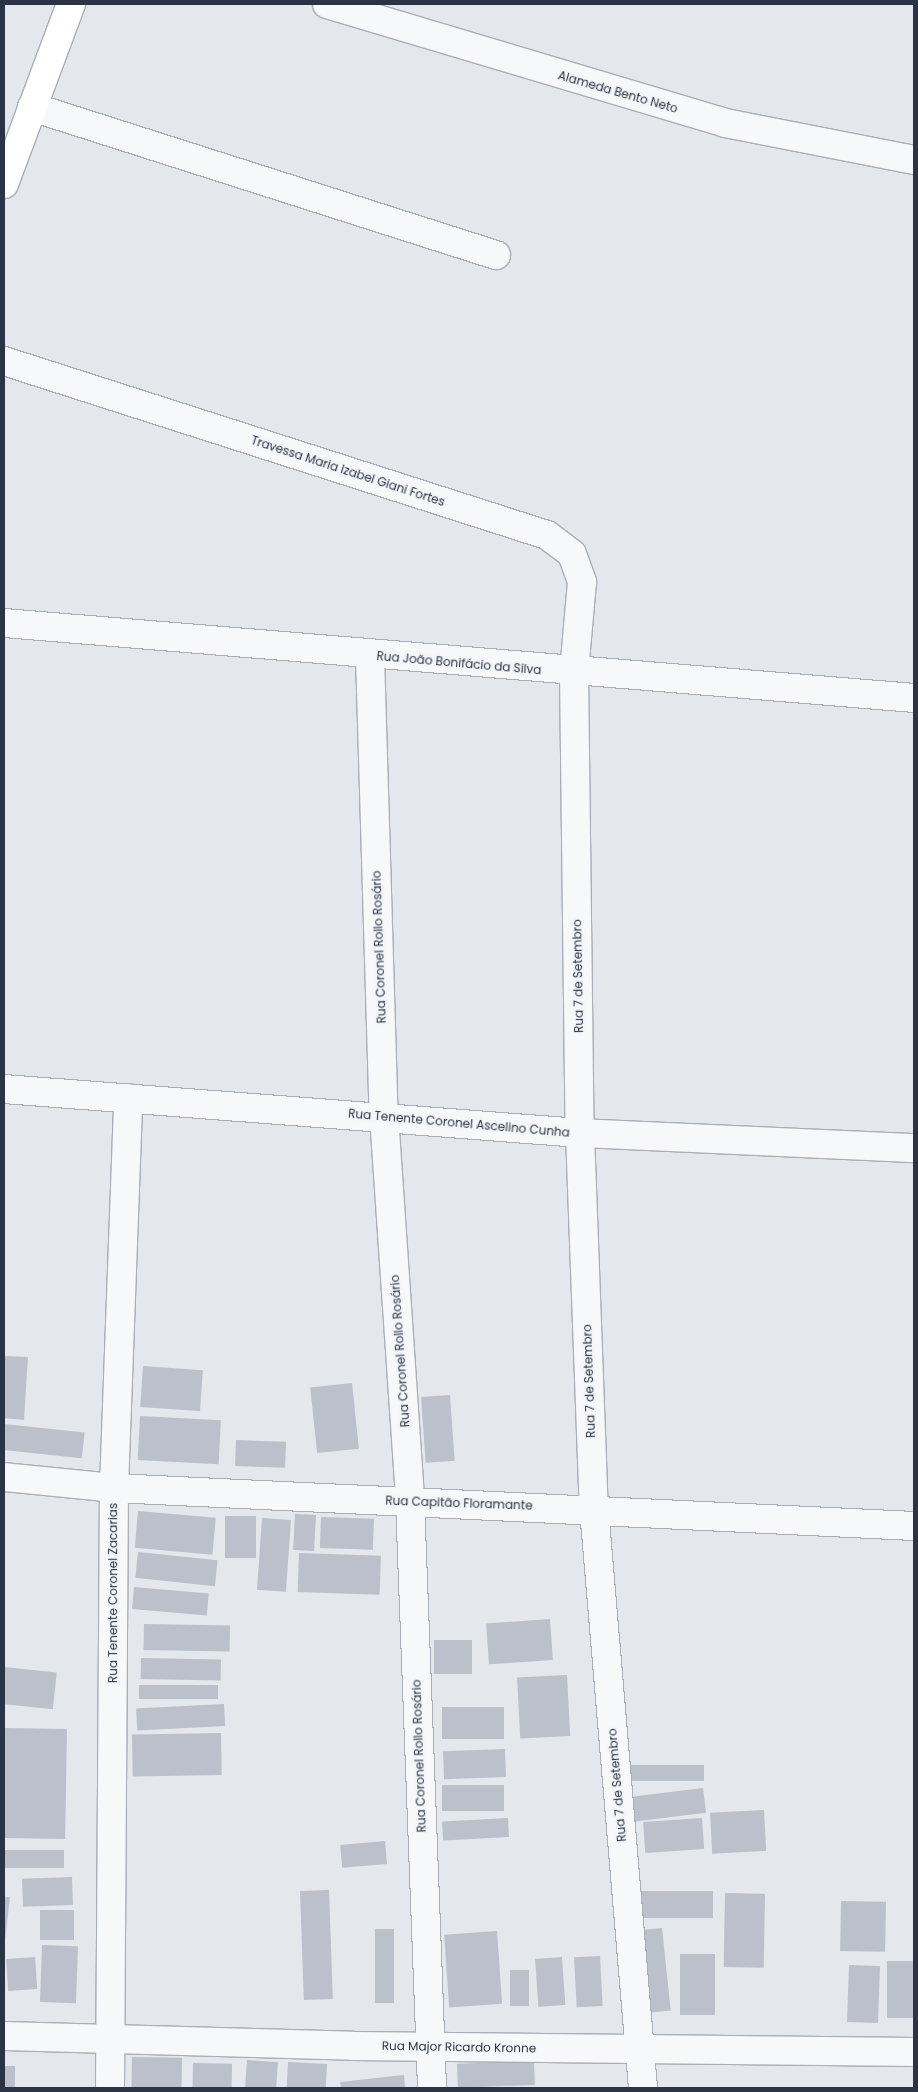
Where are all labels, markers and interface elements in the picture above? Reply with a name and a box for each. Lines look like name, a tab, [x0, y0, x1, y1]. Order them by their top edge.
street label: Alameda Bento Neto	[556, 68, 680, 116]
street label: Travessa Maria Izabel Giani Fortes	[249, 433, 447, 509]
street label: Rua João Bonifácio da Silva	[376, 649, 542, 677]
street label: Rua Coronel Rollo Rosário	[369, 870, 389, 1024]
street label: Rua 7 de Setembro	[570, 919, 586, 1033]
street label: Rua Tenente Coronel Ascelino Cunha	[348, 1106, 570, 1140]
street label: Rua Coronel Rollo Rosário	[387, 1274, 413, 1428]
street label: Rua 7 de Setembro	[580, 1324, 598, 1438]
street label: Rua Capitão Floramante	[385, 1493, 533, 1513]
street label: Rua Tenente Coronel Zacarias	[106, 1503, 120, 1683]
street label: Rua Coronel Rollo Rosário	[409, 1679, 429, 1833]
street label: Rua 7 de Setembro	[605, 1728, 629, 1842]
street label: Rua Major Ricardo Kronne	[382, 2038, 536, 2056]

